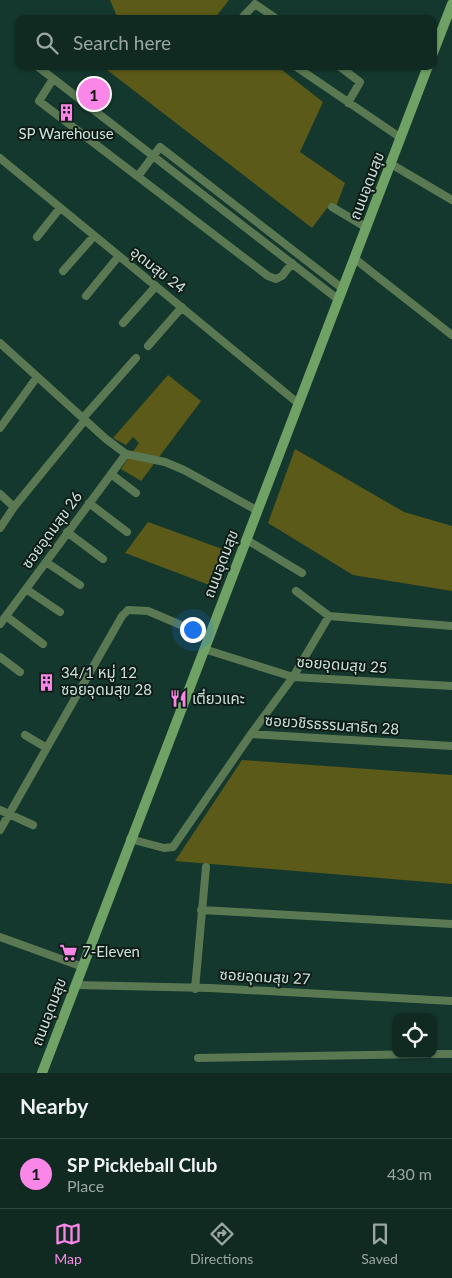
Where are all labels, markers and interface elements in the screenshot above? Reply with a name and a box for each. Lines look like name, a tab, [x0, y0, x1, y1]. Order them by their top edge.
search box	[15, 15, 437, 70]
icon: search	[33, 29, 61, 57]
text: Search here	[73, 31, 171, 54]
pin: 1	[78, 75, 110, 113]
building icon: SP Warehouse	[56, 103, 76, 123]
place label: SP Warehouse	[18, 124, 114, 142]
street label: ถนนอุดมสุข	[345, 149, 388, 222]
street label: อุดมสุข 24	[127, 242, 190, 297]
street label: ซอยอุดมสุข 26	[17, 487, 86, 572]
street label: ถนนอุดมสุข	[199, 527, 242, 600]
your location	[180, 617, 206, 643]
street label: ซอยอุดมสุข 25	[296, 652, 388, 677]
place label: 34/1 หมู่ 12 ซอยอุดมสุข 28	[61, 663, 152, 699]
building icon: 34/1 หมู่ 12 ซอยอุดมสุข 28	[37, 672, 57, 692]
place label: เตี๋ยวแคะ	[192, 688, 245, 707]
restaurant icon: เตี๋ยวแคะ	[168, 689, 188, 709]
street label: ซอยวชิรธรรมสาธิต 28	[264, 710, 400, 738]
supermarket icon: 7-Eleven	[58, 942, 78, 962]
place label: 7-Eleven	[82, 942, 140, 960]
street label: ซอยอุดมสุข 27	[219, 965, 311, 988]
street label: ถนนอุดมสุข	[27, 975, 70, 1048]
map controls	[392, 1013, 437, 1058]
button: locate	[392, 1013, 437, 1058]
text: Nearby	[20, 1093, 88, 1118]
text: SP Pickleball Club	[67, 1153, 217, 1176]
text: 1	[31, 1164, 41, 1183]
text: 430 m	[387, 1164, 432, 1183]
text: Place	[67, 1176, 104, 1195]
tab: Map	[54, 1220, 82, 1267]
tab: Directions	[190, 1220, 253, 1267]
tab: Saved	[361, 1220, 398, 1267]

